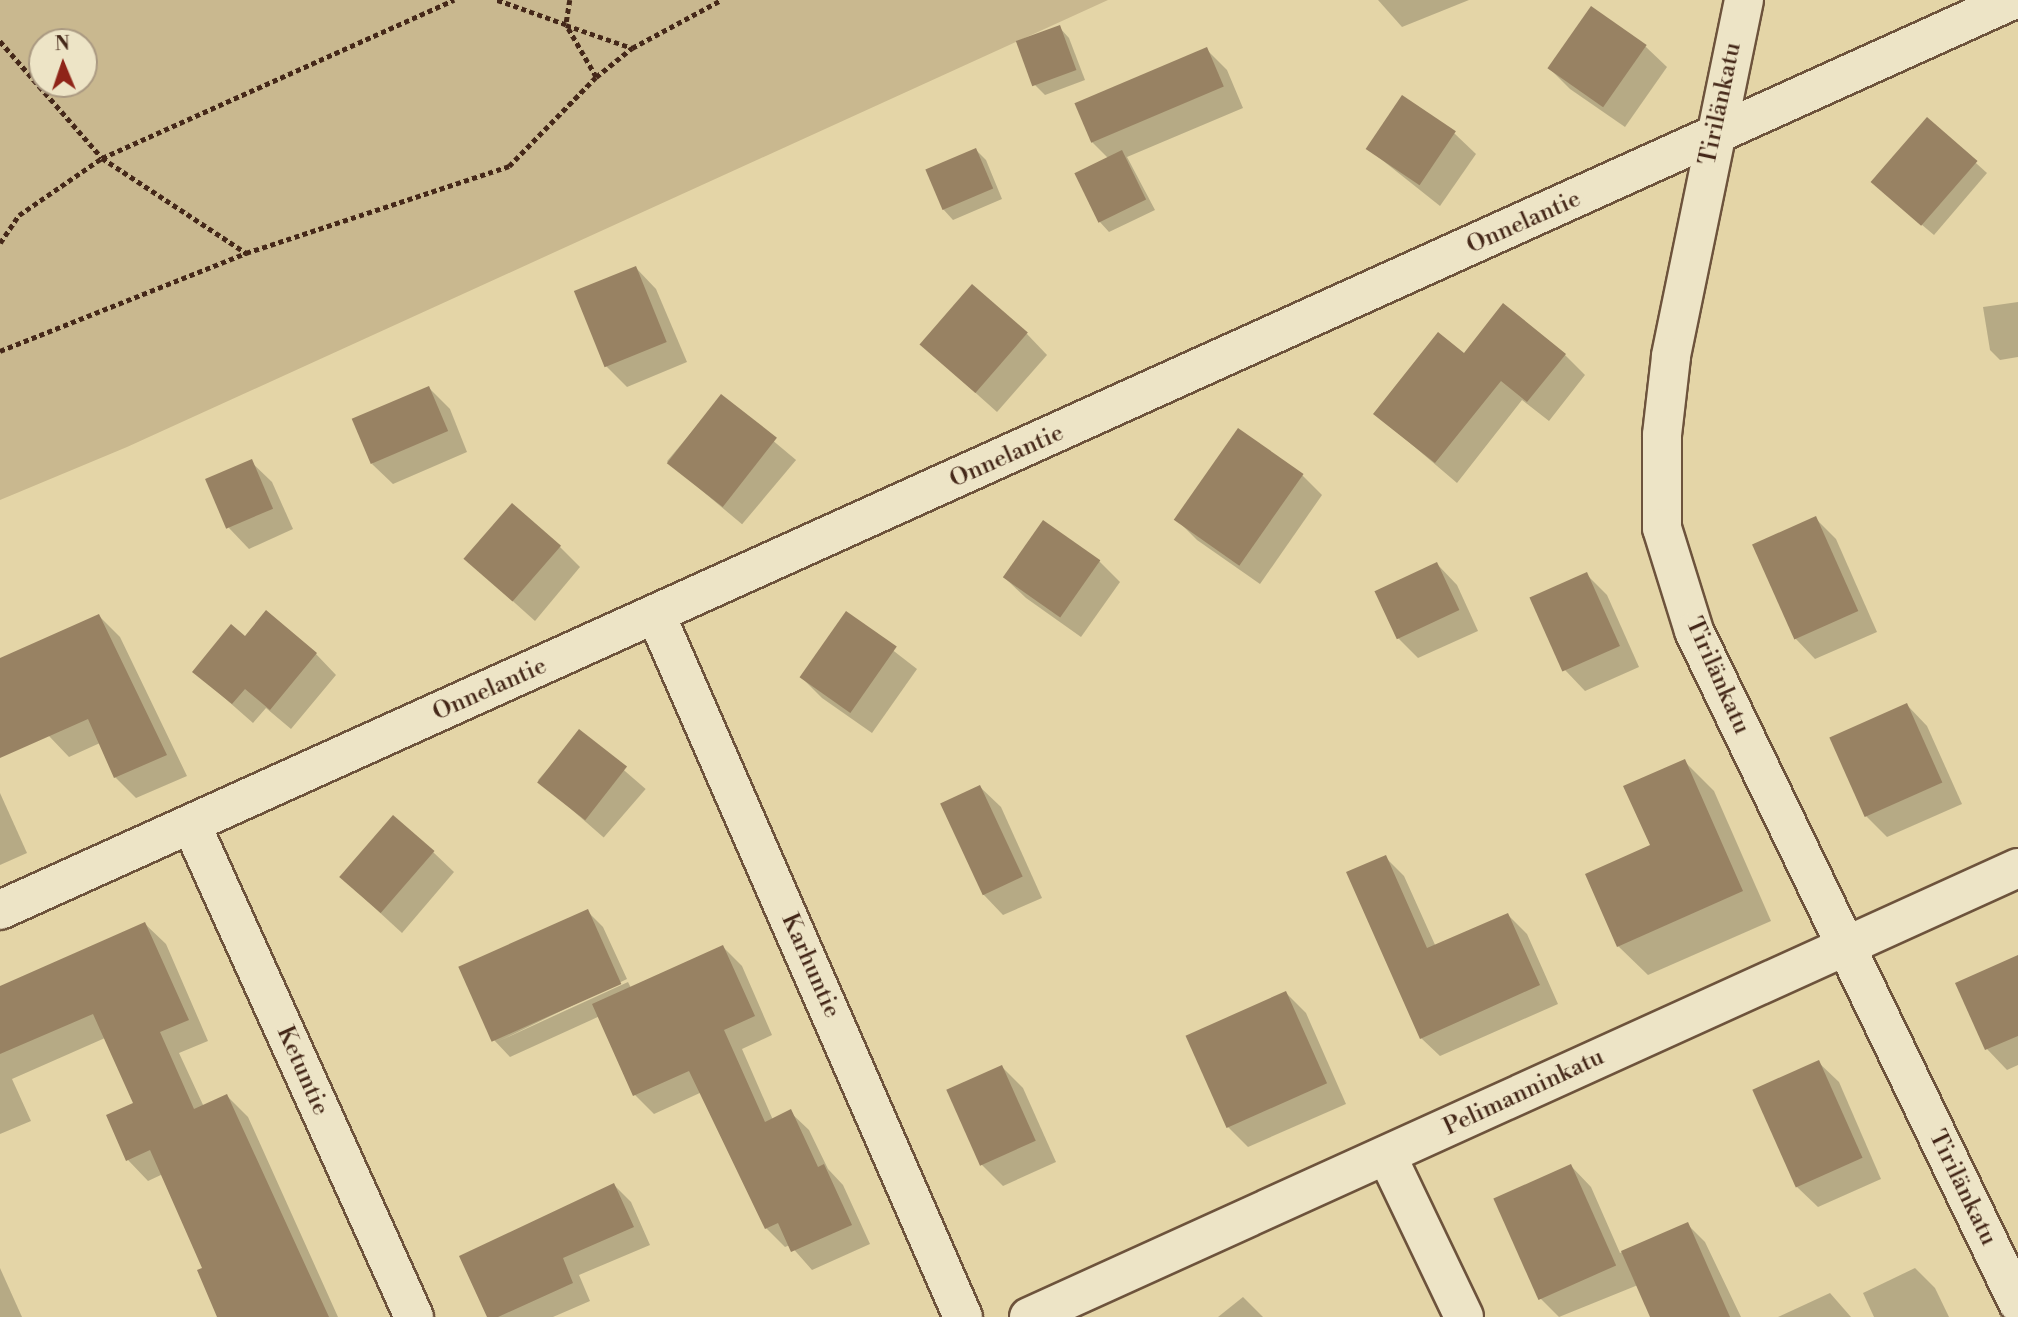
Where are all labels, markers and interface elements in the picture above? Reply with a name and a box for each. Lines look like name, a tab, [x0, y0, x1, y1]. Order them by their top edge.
north arrow	[28, 28, 98, 98]
text: N	[54, 32, 70, 56]
street label: Tirilänkatu	[1694, 40, 1748, 168]
street label: Onnelantie	[1463, 185, 1585, 261]
street label: Onnelantie	[946, 419, 1068, 495]
street label: Tirilänkatu	[1679, 613, 1755, 739]
street label: Onnelantie	[429, 652, 551, 728]
street label: Karhuntie	[774, 909, 846, 1023]
street label: Ketuntie	[270, 1022, 334, 1120]
street label: Pelimanninkatu	[1439, 1043, 1609, 1143]
street label: Tirilänkatu	[1922, 1126, 2002, 1250]

